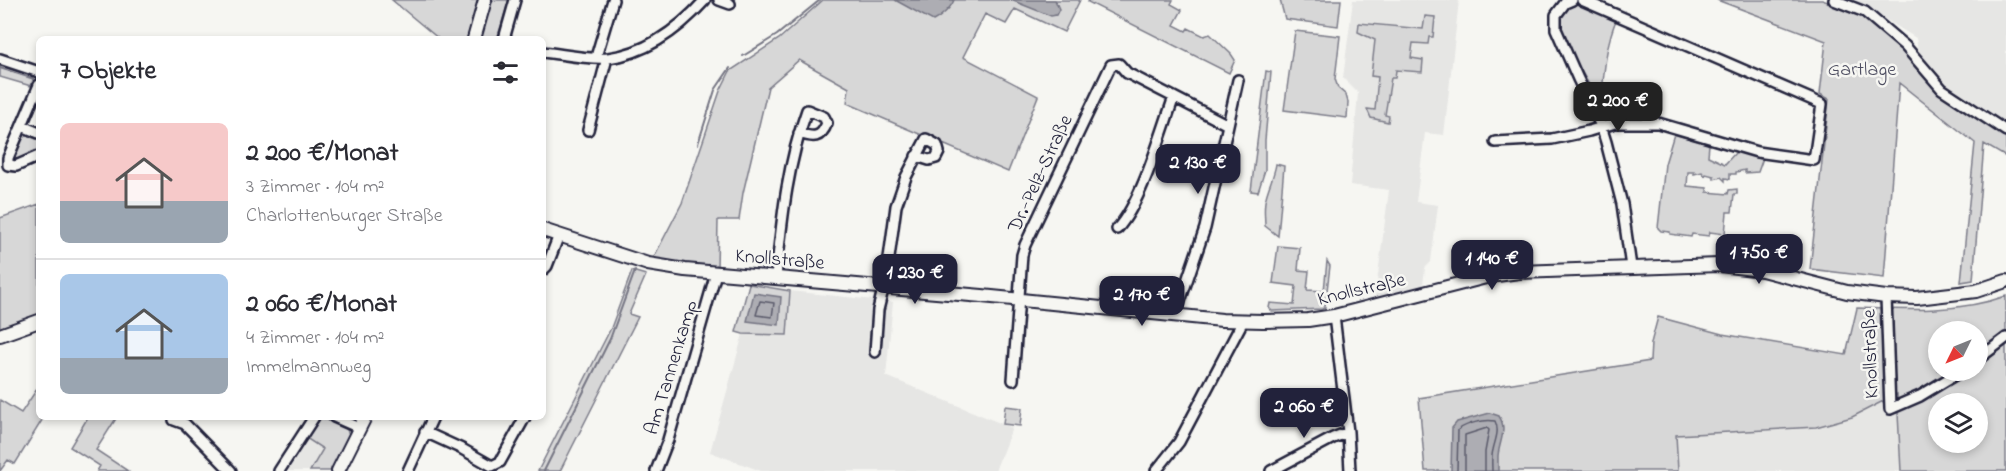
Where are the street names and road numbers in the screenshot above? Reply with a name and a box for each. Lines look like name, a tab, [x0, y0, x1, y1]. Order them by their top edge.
street label: Dr.-Pelz-Straße	[1001, 110, 1081, 239]
street label: Knollstraße	[734, 242, 826, 279]
street label: Knollstraße	[1315, 266, 1408, 315]
street label: Am Tannenkamp	[638, 297, 707, 439]
street label: Knollstraße	[1855, 309, 1888, 399]

